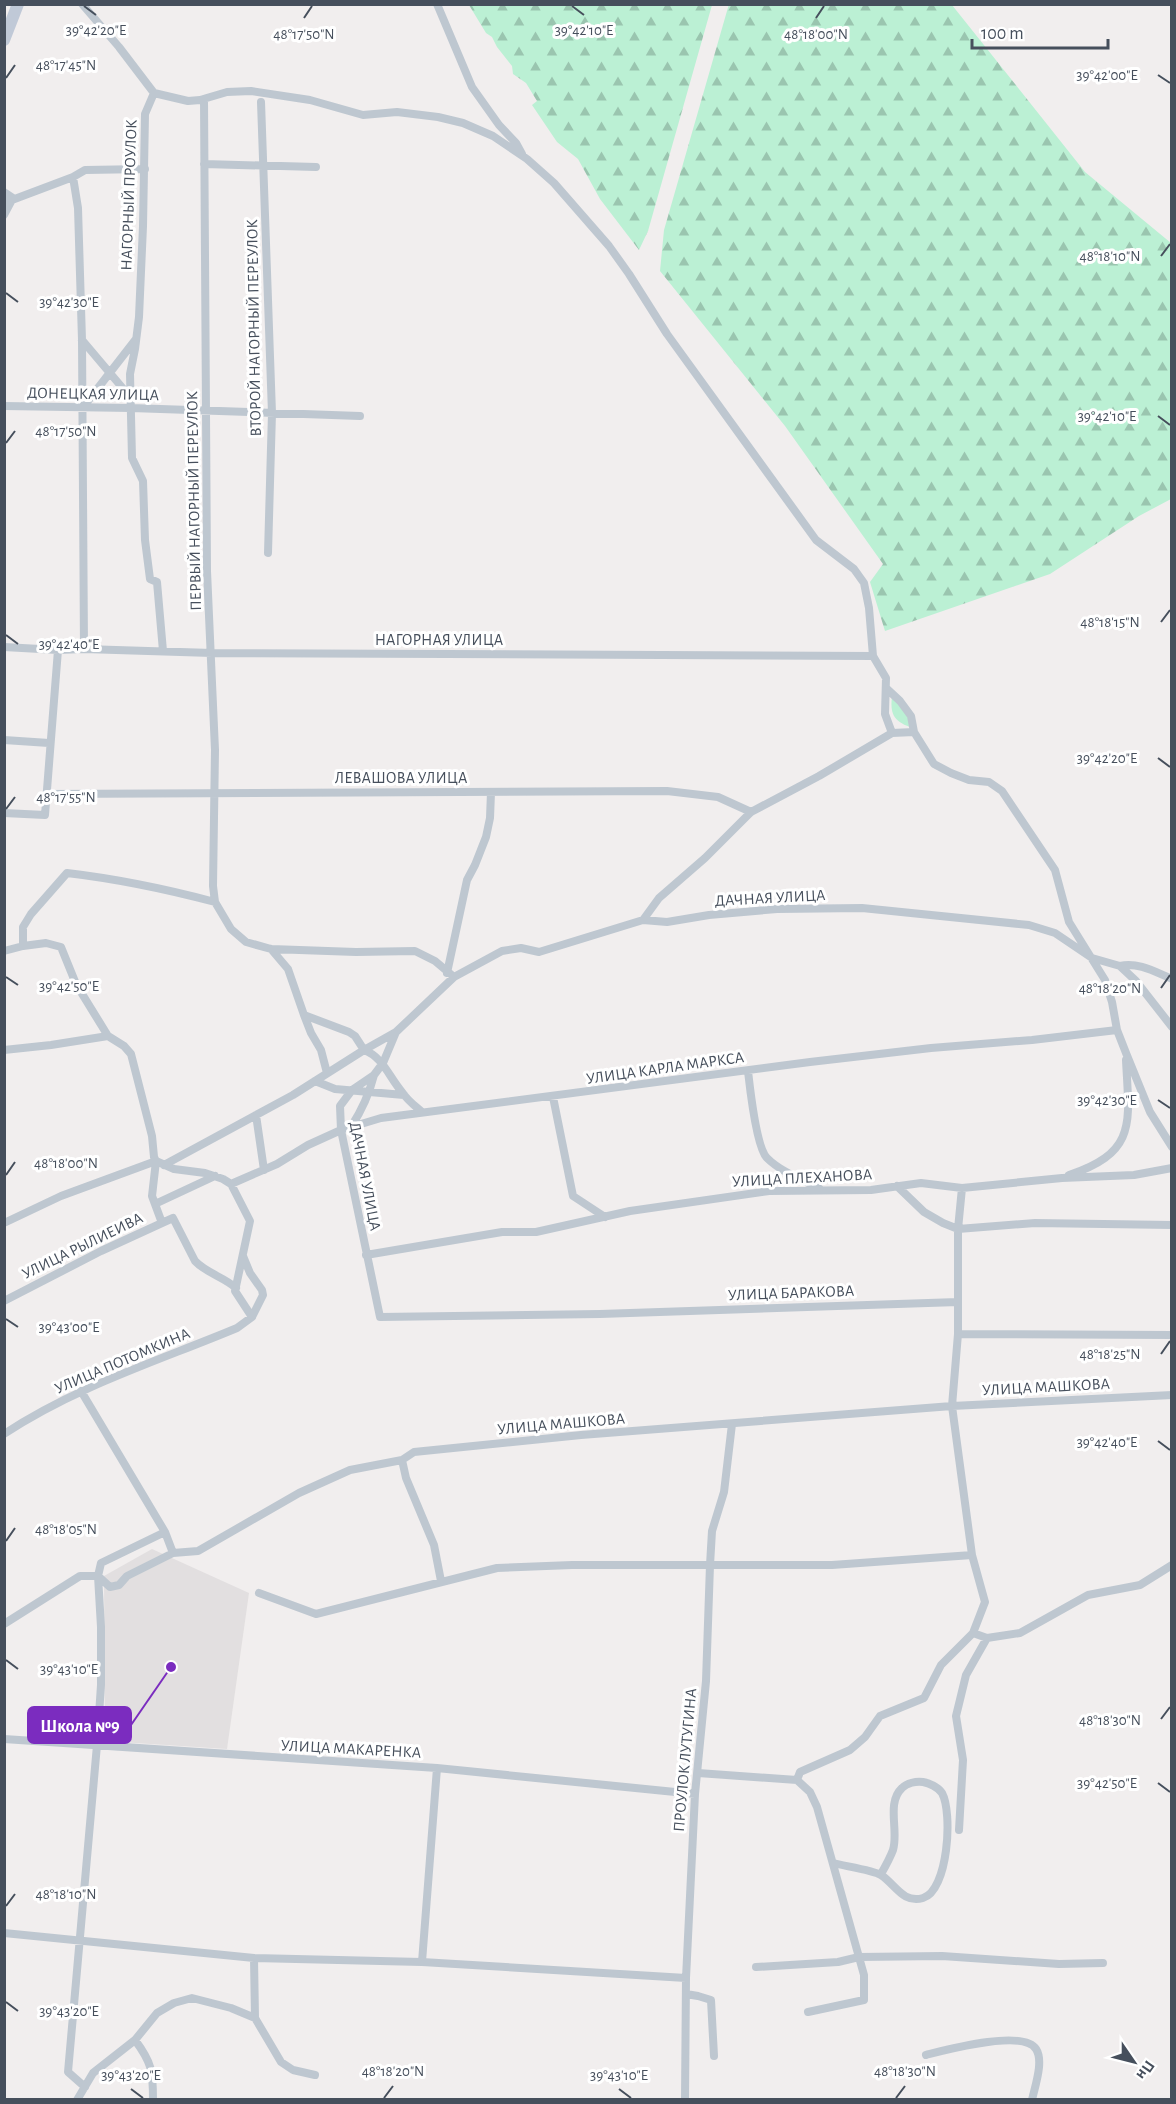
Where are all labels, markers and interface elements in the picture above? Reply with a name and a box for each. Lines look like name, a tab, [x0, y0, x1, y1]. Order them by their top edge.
scale bar	[972, 12, 1108, 50]
text: 39°42'20"E	[66, 23, 126, 38]
text: 39°42'10"E	[555, 23, 613, 38]
text: 100 m	[981, 25, 1024, 43]
text: 48°17'50"N	[273, 27, 335, 42]
text: 48°18'00"N	[784, 27, 848, 42]
text: 48°17'45"N	[36, 58, 96, 73]
text: 39°42'00"E	[1076, 68, 1138, 83]
street label: НАГОРНЫЙ ПРОУЛОК	[117, 119, 140, 271]
street label: ВТОРОЙ НАГОРНЫЙ ПЕРЕУЛОК	[243, 219, 264, 437]
text: 48°18'10"N	[1079, 249, 1141, 264]
text: 39°42'30"E	[39, 295, 99, 310]
street label: ДОНЕЦКАЯ УЛИЦА	[27, 385, 160, 403]
street label: ПЕРВЫЙ НАГОРНЫЙ ПЕРЕУЛОК	[183, 391, 204, 611]
text: 39°42'10"E	[1078, 409, 1136, 424]
text: 48°17'50"N	[35, 424, 97, 439]
text: 48°18'15"N	[1080, 615, 1140, 630]
street label: НАГОРНАЯ УЛИЦА	[375, 632, 504, 648]
text: 39°42'40"E	[39, 637, 99, 652]
text: 39°42'20"E	[1077, 751, 1137, 766]
street label: ЛЕВАШОВА УЛИЦА	[335, 770, 468, 786]
text: 48°17'55"N	[36, 790, 96, 805]
street label: ДАЧНАЯ УЛИЦА	[714, 887, 826, 909]
text: 39°42'50"E	[39, 979, 99, 994]
text: 48°18'20"N	[1079, 981, 1141, 996]
street label: УЛИЦА КАРЛА МАРКСА	[585, 1049, 746, 1087]
text: 39°42'30"E	[1077, 1093, 1137, 1108]
street label: ДАЧНАЯ УЛИЦА	[347, 1120, 384, 1233]
text: 48°18'00"N	[34, 1156, 98, 1171]
street label: УЛИЦА ПЛЕХАНОВА	[732, 1166, 873, 1190]
street label: УЛИЦА РЫЛИЕИВА	[20, 1210, 146, 1282]
street label: УЛИЦА БАРАКОВА	[728, 1283, 855, 1303]
text: 39°43'00"E	[39, 1320, 99, 1335]
street label: УЛИЦА ПОТОМКИНА	[52, 1325, 193, 1397]
text: 48°18'25"N	[1079, 1347, 1141, 1362]
street label: УЛИЦА МАШКОВА	[982, 1376, 1111, 1398]
street label: УЛИЦА МАШКОВА	[497, 1410, 626, 1438]
text: 39°42'40"E	[1077, 1435, 1137, 1450]
text: 48°18'05"N	[35, 1522, 97, 1537]
text: 39°43'10"E	[40, 1662, 98, 1677]
street label: ПРОУЛОК ЛУТУГИНА	[671, 1687, 699, 1833]
callout: Школа №9	[28, 1707, 131, 1743]
text: 48°18'30"N	[1079, 1713, 1141, 1728]
text: Школа №9	[40, 1718, 120, 1736]
street label: УЛИЦА МАКАРЕНКА	[280, 1737, 422, 1761]
text: 39°42'50"E	[1077, 1776, 1137, 1791]
text: 48°18'10"N	[35, 1887, 97, 1902]
text: 39°43'20"E	[39, 2004, 99, 2019]
north arrow	[1104, 2032, 1164, 2092]
text: Пн	[1133, 2057, 1158, 2083]
text: 48°18'20"N	[362, 2064, 424, 2079]
text: 48°18'30"N	[874, 2064, 936, 2079]
text: 39°43'20"E	[101, 2068, 161, 2083]
text: 39°43'10"E	[590, 2068, 648, 2083]

